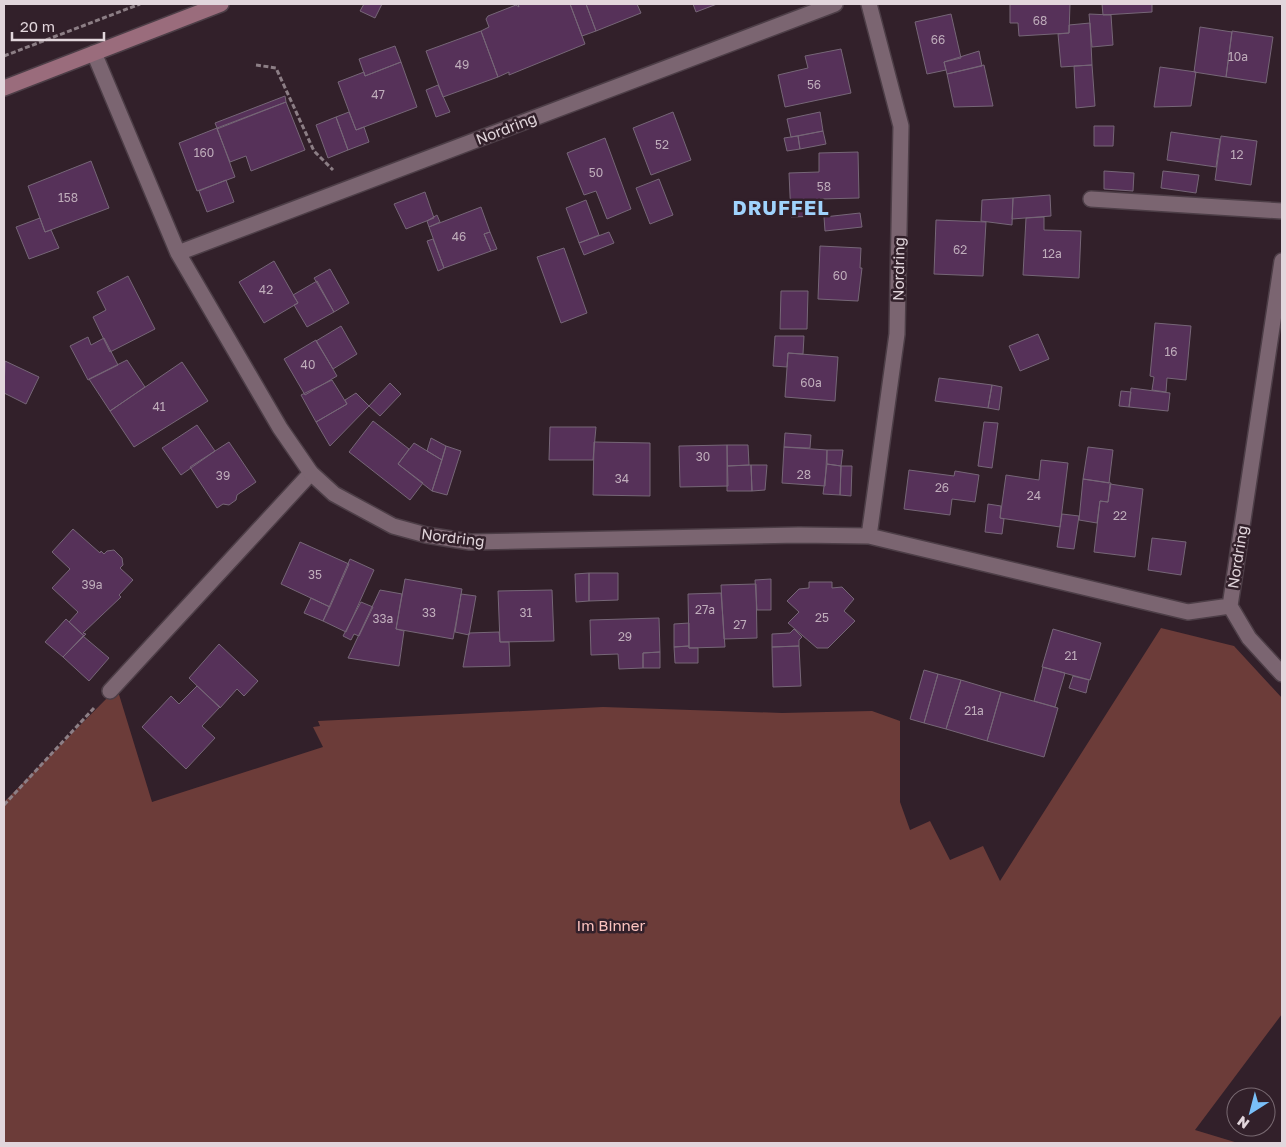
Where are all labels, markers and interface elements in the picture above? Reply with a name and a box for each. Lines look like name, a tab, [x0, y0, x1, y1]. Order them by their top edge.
scale bar	[12, 10, 105, 42]
house number: 68	[1033, 13, 1047, 28]
text: 20 m	[20, 17, 55, 35]
house number: 66	[931, 32, 945, 47]
house number: 10a	[1228, 49, 1248, 64]
house number: 49	[455, 57, 469, 72]
house number: 56	[807, 77, 821, 92]
house number: 47	[371, 87, 385, 102]
street label: Nordring	[473, 108, 539, 148]
house number: 52	[655, 137, 669, 152]
house number: 160	[194, 145, 214, 160]
house number: 12	[1231, 147, 1243, 162]
house number: 50	[589, 165, 603, 180]
house number: 58	[817, 179, 831, 194]
house number: 158	[58, 190, 78, 205]
district label: DRUFFEL	[732, 195, 830, 219]
house number: 46	[452, 229, 466, 244]
street label: Nordring	[888, 237, 908, 301]
house number: 62	[953, 242, 967, 257]
house number: 12a	[1042, 246, 1062, 261]
house number: 60	[833, 268, 847, 283]
house number: 42	[259, 282, 273, 297]
house number: 16	[1164, 344, 1178, 359]
house number: 40	[301, 357, 315, 372]
house number: 60a	[800, 375, 822, 390]
house number: 41	[152, 399, 166, 414]
house number: 30	[696, 449, 710, 464]
house number: 28	[797, 467, 811, 482]
house number: 39	[216, 468, 230, 483]
house number: 34	[615, 471, 629, 486]
house number: 26	[935, 480, 949, 495]
house number: 24	[1027, 488, 1041, 503]
house number: 22	[1113, 508, 1127, 523]
street label: Nordring	[420, 524, 486, 550]
street label: Nordring	[1223, 524, 1251, 590]
house number: 35	[308, 567, 322, 582]
house number: 39a	[81, 577, 103, 592]
house number: 27a	[695, 602, 715, 617]
house number: 33	[422, 605, 436, 620]
house number: 31	[520, 605, 533, 620]
house number: 25	[815, 610, 829, 625]
house number: 33a	[373, 611, 393, 626]
house number: 27	[733, 617, 747, 632]
house number: 29	[618, 629, 632, 644]
house number: 21	[1065, 648, 1078, 663]
house number: 21a	[964, 703, 984, 718]
park label: Im Binner	[577, 916, 646, 934]
north arrow	[1226, 1087, 1276, 1137]
text: N	[1234, 1113, 1252, 1133]

